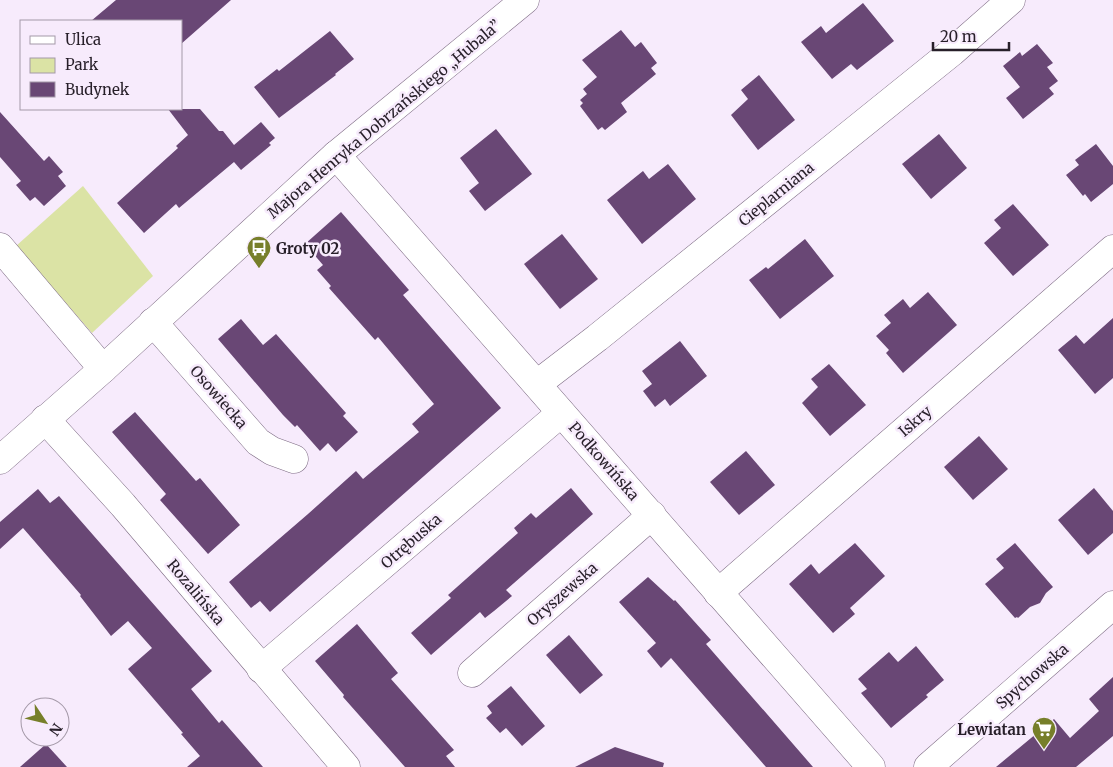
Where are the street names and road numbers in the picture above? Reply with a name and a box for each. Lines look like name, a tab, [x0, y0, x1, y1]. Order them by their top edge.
street label: Majora Henryka Dobrzańskiego „Hubala”	[264, 16, 504, 222]
street label: Cieplarniana	[734, 158, 818, 230]
street label: Osowiecka	[186, 361, 252, 433]
street label: Iskry	[894, 401, 936, 441]
street label: Podkowińska	[565, 418, 643, 504]
street label: Otrębuska	[377, 509, 445, 573]
street label: Rozalińska	[163, 555, 229, 629]
street label: Oryszewska	[523, 558, 601, 630]
street label: Spychowska	[992, 639, 1072, 713]

